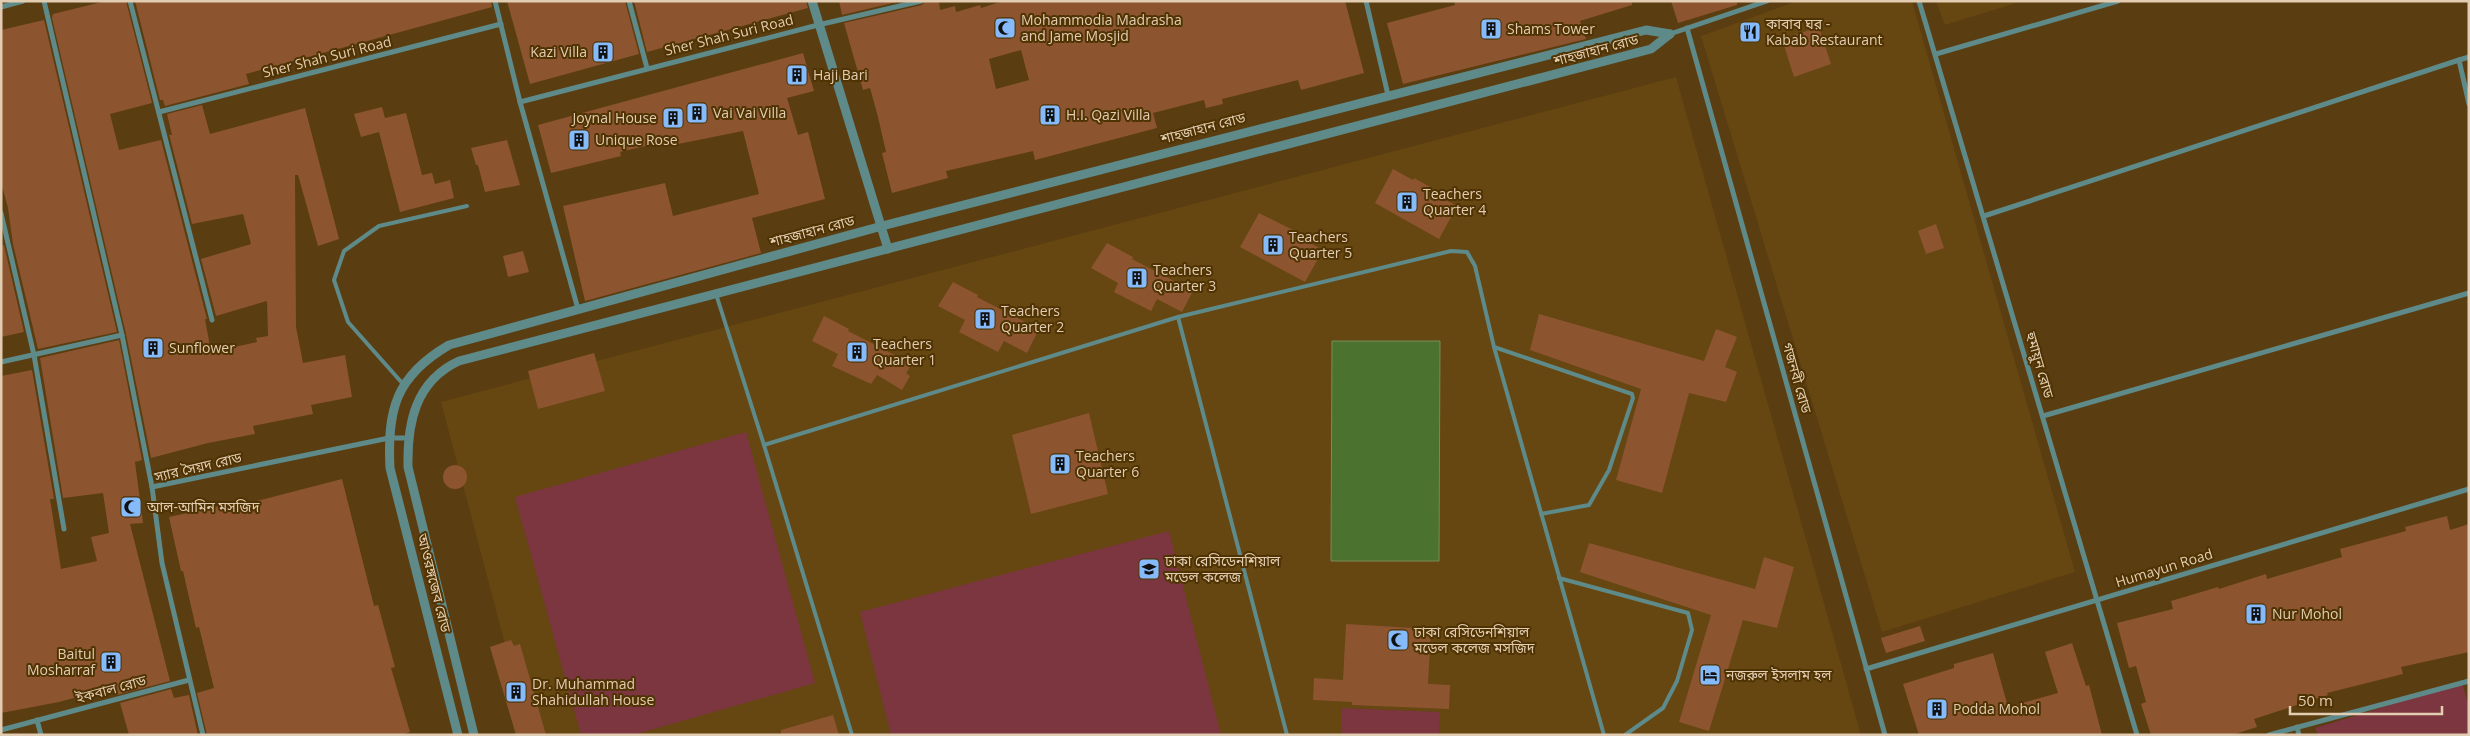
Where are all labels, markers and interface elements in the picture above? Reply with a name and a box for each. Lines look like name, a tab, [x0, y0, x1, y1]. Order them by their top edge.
street label: Sher Shah Suri Road	[662, 9, 795, 60]
place label: Mohammodia Madrasha and Jame Mosjid	[1021, 10, 1182, 45]
place label: কাবাব ঘর - Kabab Restaurant	[1765, 14, 1883, 49]
mosque icon: Mohammodia Madrasha and Jame Mosjid	[993, 16, 1017, 40]
building icon: Shams Tower	[1479, 17, 1503, 41]
place label: Shams Tower	[1507, 19, 1595, 38]
restaurant icon: কাবাব ঘর - Kabab Restaurant	[1738, 20, 1762, 44]
street label: শাহজাহান রোড	[1550, 29, 1641, 70]
street label: Sher Shah Suri Road	[260, 31, 393, 82]
building icon: Kazi Villa	[591, 40, 615, 64]
place label: Kazi Villa	[530, 42, 587, 61]
building icon: Haji Bari	[785, 63, 809, 87]
place label: Haji Bari	[813, 65, 868, 84]
building icon: Vai Vai Villa	[685, 101, 709, 125]
place label: Vai Vai Villa	[713, 103, 786, 122]
building icon: H.I. Qazi Villa	[1038, 103, 1062, 127]
place label: H.I. Qazi Villa	[1066, 105, 1150, 124]
building icon: Joynal House	[661, 106, 685, 130]
street label: শাহজাহান রোড	[1157, 107, 1248, 148]
place label: Joynal House	[570, 108, 657, 127]
building icon: Unique Rose	[567, 128, 591, 152]
place label: Unique Rose	[595, 130, 678, 149]
place label: Teachers Quarter 4	[1423, 184, 1486, 219]
building icon: Teachers Quarter 4	[1395, 190, 1419, 214]
street label: শাহজাহান রোড	[766, 210, 857, 251]
place label: Teachers Quarter 5	[1289, 227, 1352, 262]
building icon: Teachers Quarter 5	[1261, 233, 1285, 257]
place label: Teachers Quarter 3	[1153, 260, 1216, 295]
building icon: Teachers Quarter 3	[1125, 266, 1149, 290]
place label: Teachers Quarter 2	[1001, 301, 1064, 336]
building icon: Teachers Quarter 2	[973, 307, 997, 331]
street label: হুমায়ুন রোড	[2021, 329, 2059, 401]
place label: Teachers Quarter 1	[873, 334, 936, 369]
building icon: Sunflower	[141, 336, 165, 360]
place label: Sunflower	[169, 338, 235, 357]
building icon: Teachers Quarter 1	[845, 340, 869, 364]
street label: গজনবী রোড	[1778, 340, 1817, 416]
place label: Teachers Quarter 6	[1076, 446, 1139, 481]
street label: স্যার সৈয়দ রোড	[151, 447, 244, 486]
building icon: Teachers Quarter 6	[1048, 452, 1072, 476]
mosque icon: আল-আমিন মসজিদ	[119, 495, 143, 519]
place label: আল-আমিন মসজিদ	[146, 497, 260, 516]
street label: আওরঙ্গজেব রোড	[413, 531, 456, 635]
street label: Humayun Road	[2113, 544, 2215, 591]
place label: ঢাকা রেসিডেনশিয়াল মডেল কলেজ	[1164, 551, 1281, 586]
school or university icon: ঢাকা রেসিডেনশিয়াল মডেল কলেজ	[1137, 557, 1161, 581]
building icon: Nur Mohol	[2244, 602, 2268, 626]
place label: Nur Mohol	[2272, 604, 2342, 623]
place label: ঢাকা রেসিডেনশিয়াল মডেল কলেজ মসজিদ	[1413, 622, 1535, 657]
mosque icon: ঢাকা রেসিডেনশিয়াল মডেল কলেজ মসজিদ	[1386, 628, 1410, 652]
place label: Baitul Mosharraf	[27, 644, 96, 679]
building icon: Baitul Mosharraf	[99, 650, 123, 674]
hotel icon: নজরুল ইসলাম হল	[1698, 663, 1722, 687]
place label: নজরুল ইসলাম হল	[1725, 665, 1832, 684]
street label: ইকবাল রোড	[73, 670, 149, 707]
place label: Dr. Muhammad Shahidullah House	[532, 674, 654, 709]
building icon: Dr. Muhammad Shahidullah House	[504, 680, 528, 704]
scale bar	[2290, 684, 2442, 716]
text: 50 m	[2298, 690, 2333, 710]
building icon: Podda Mohol	[1925, 697, 1949, 721]
place label: Podda Mohol	[1953, 699, 2040, 718]

